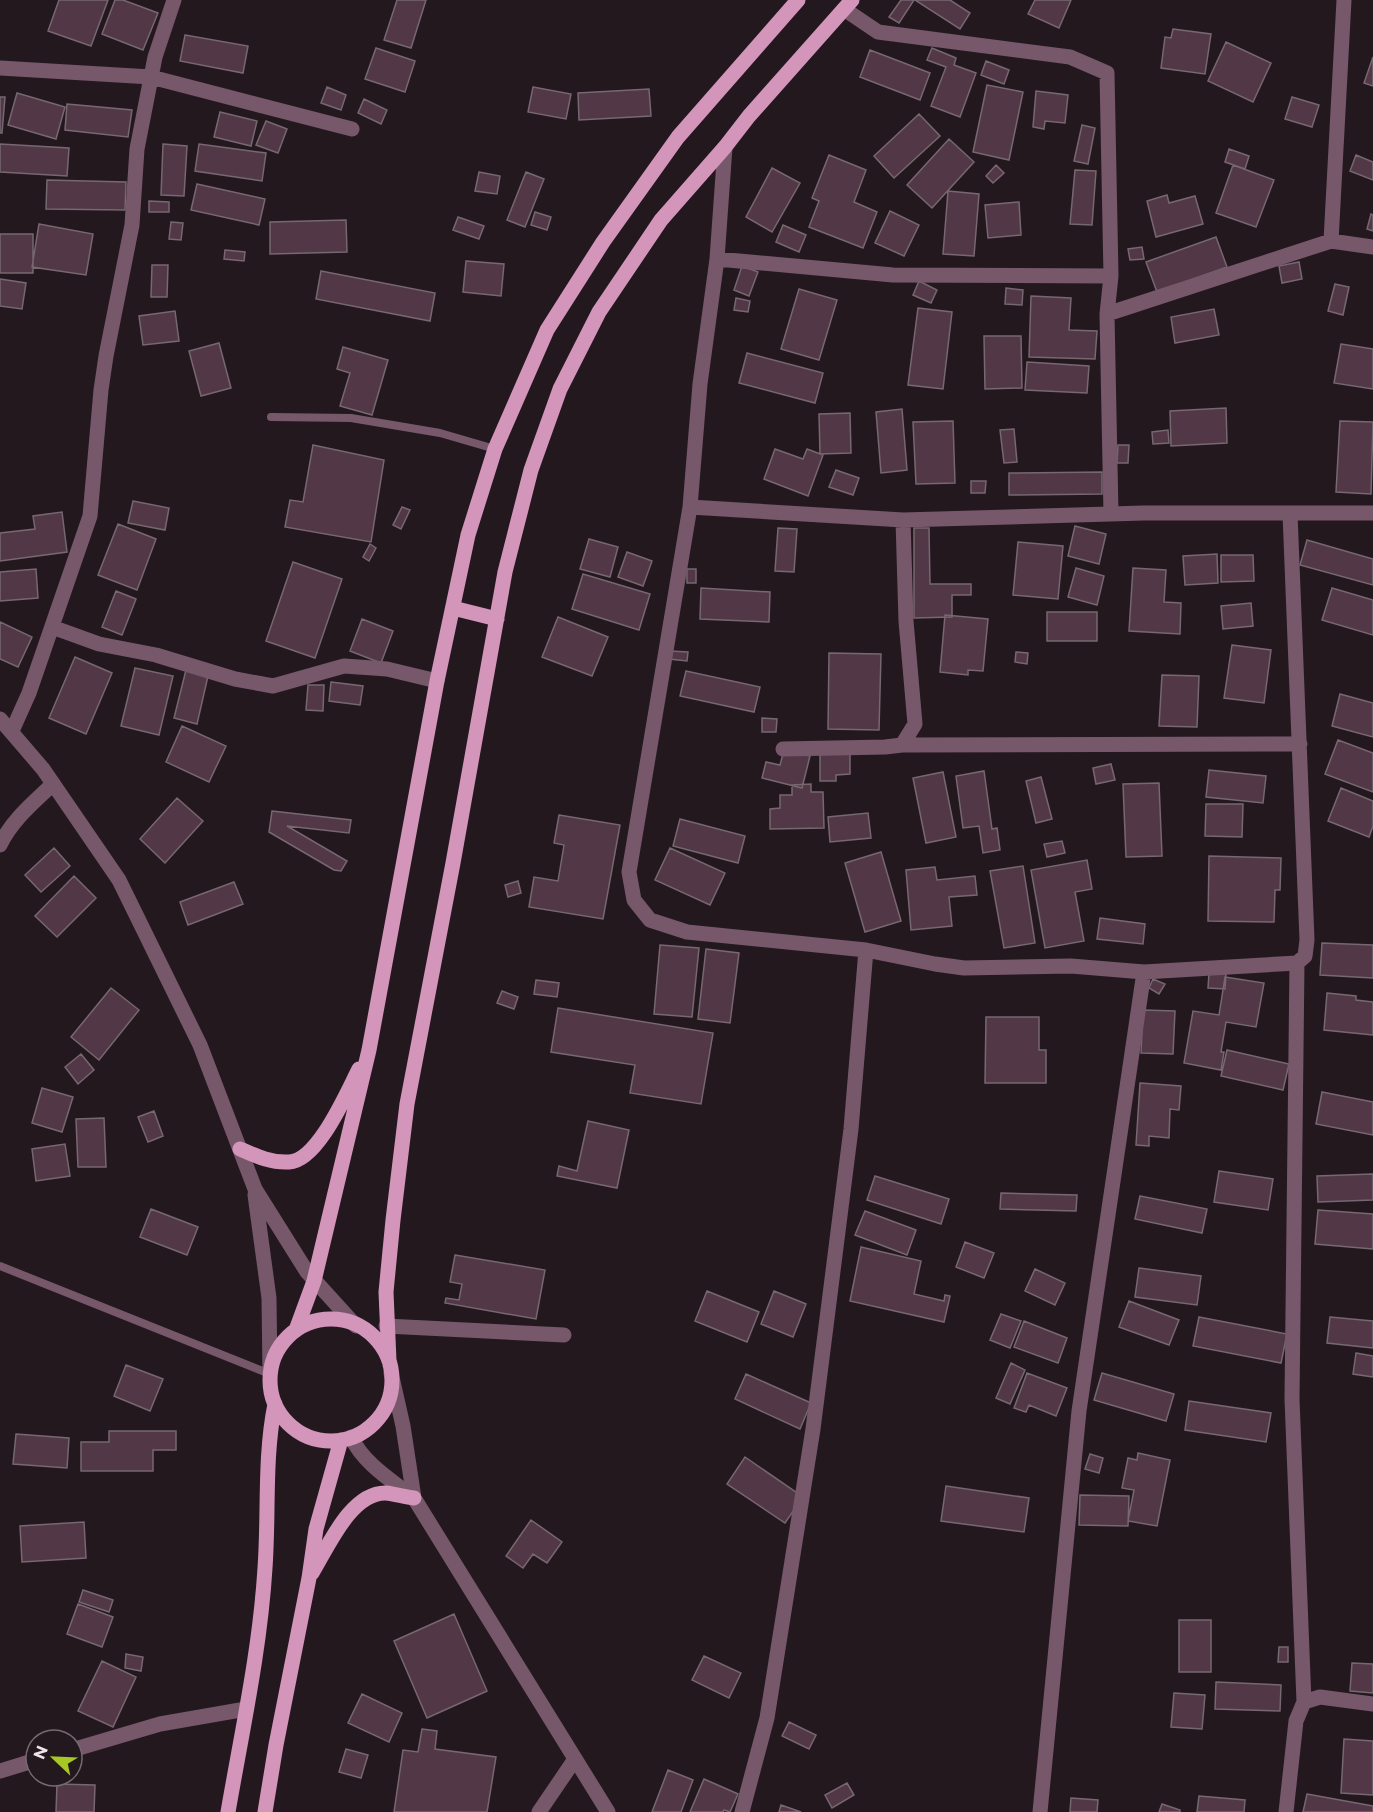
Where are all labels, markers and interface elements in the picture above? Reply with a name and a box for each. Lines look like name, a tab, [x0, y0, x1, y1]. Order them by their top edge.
north arrow	[24, 1728, 84, 1788]
text: N	[29, 1743, 52, 1762]

